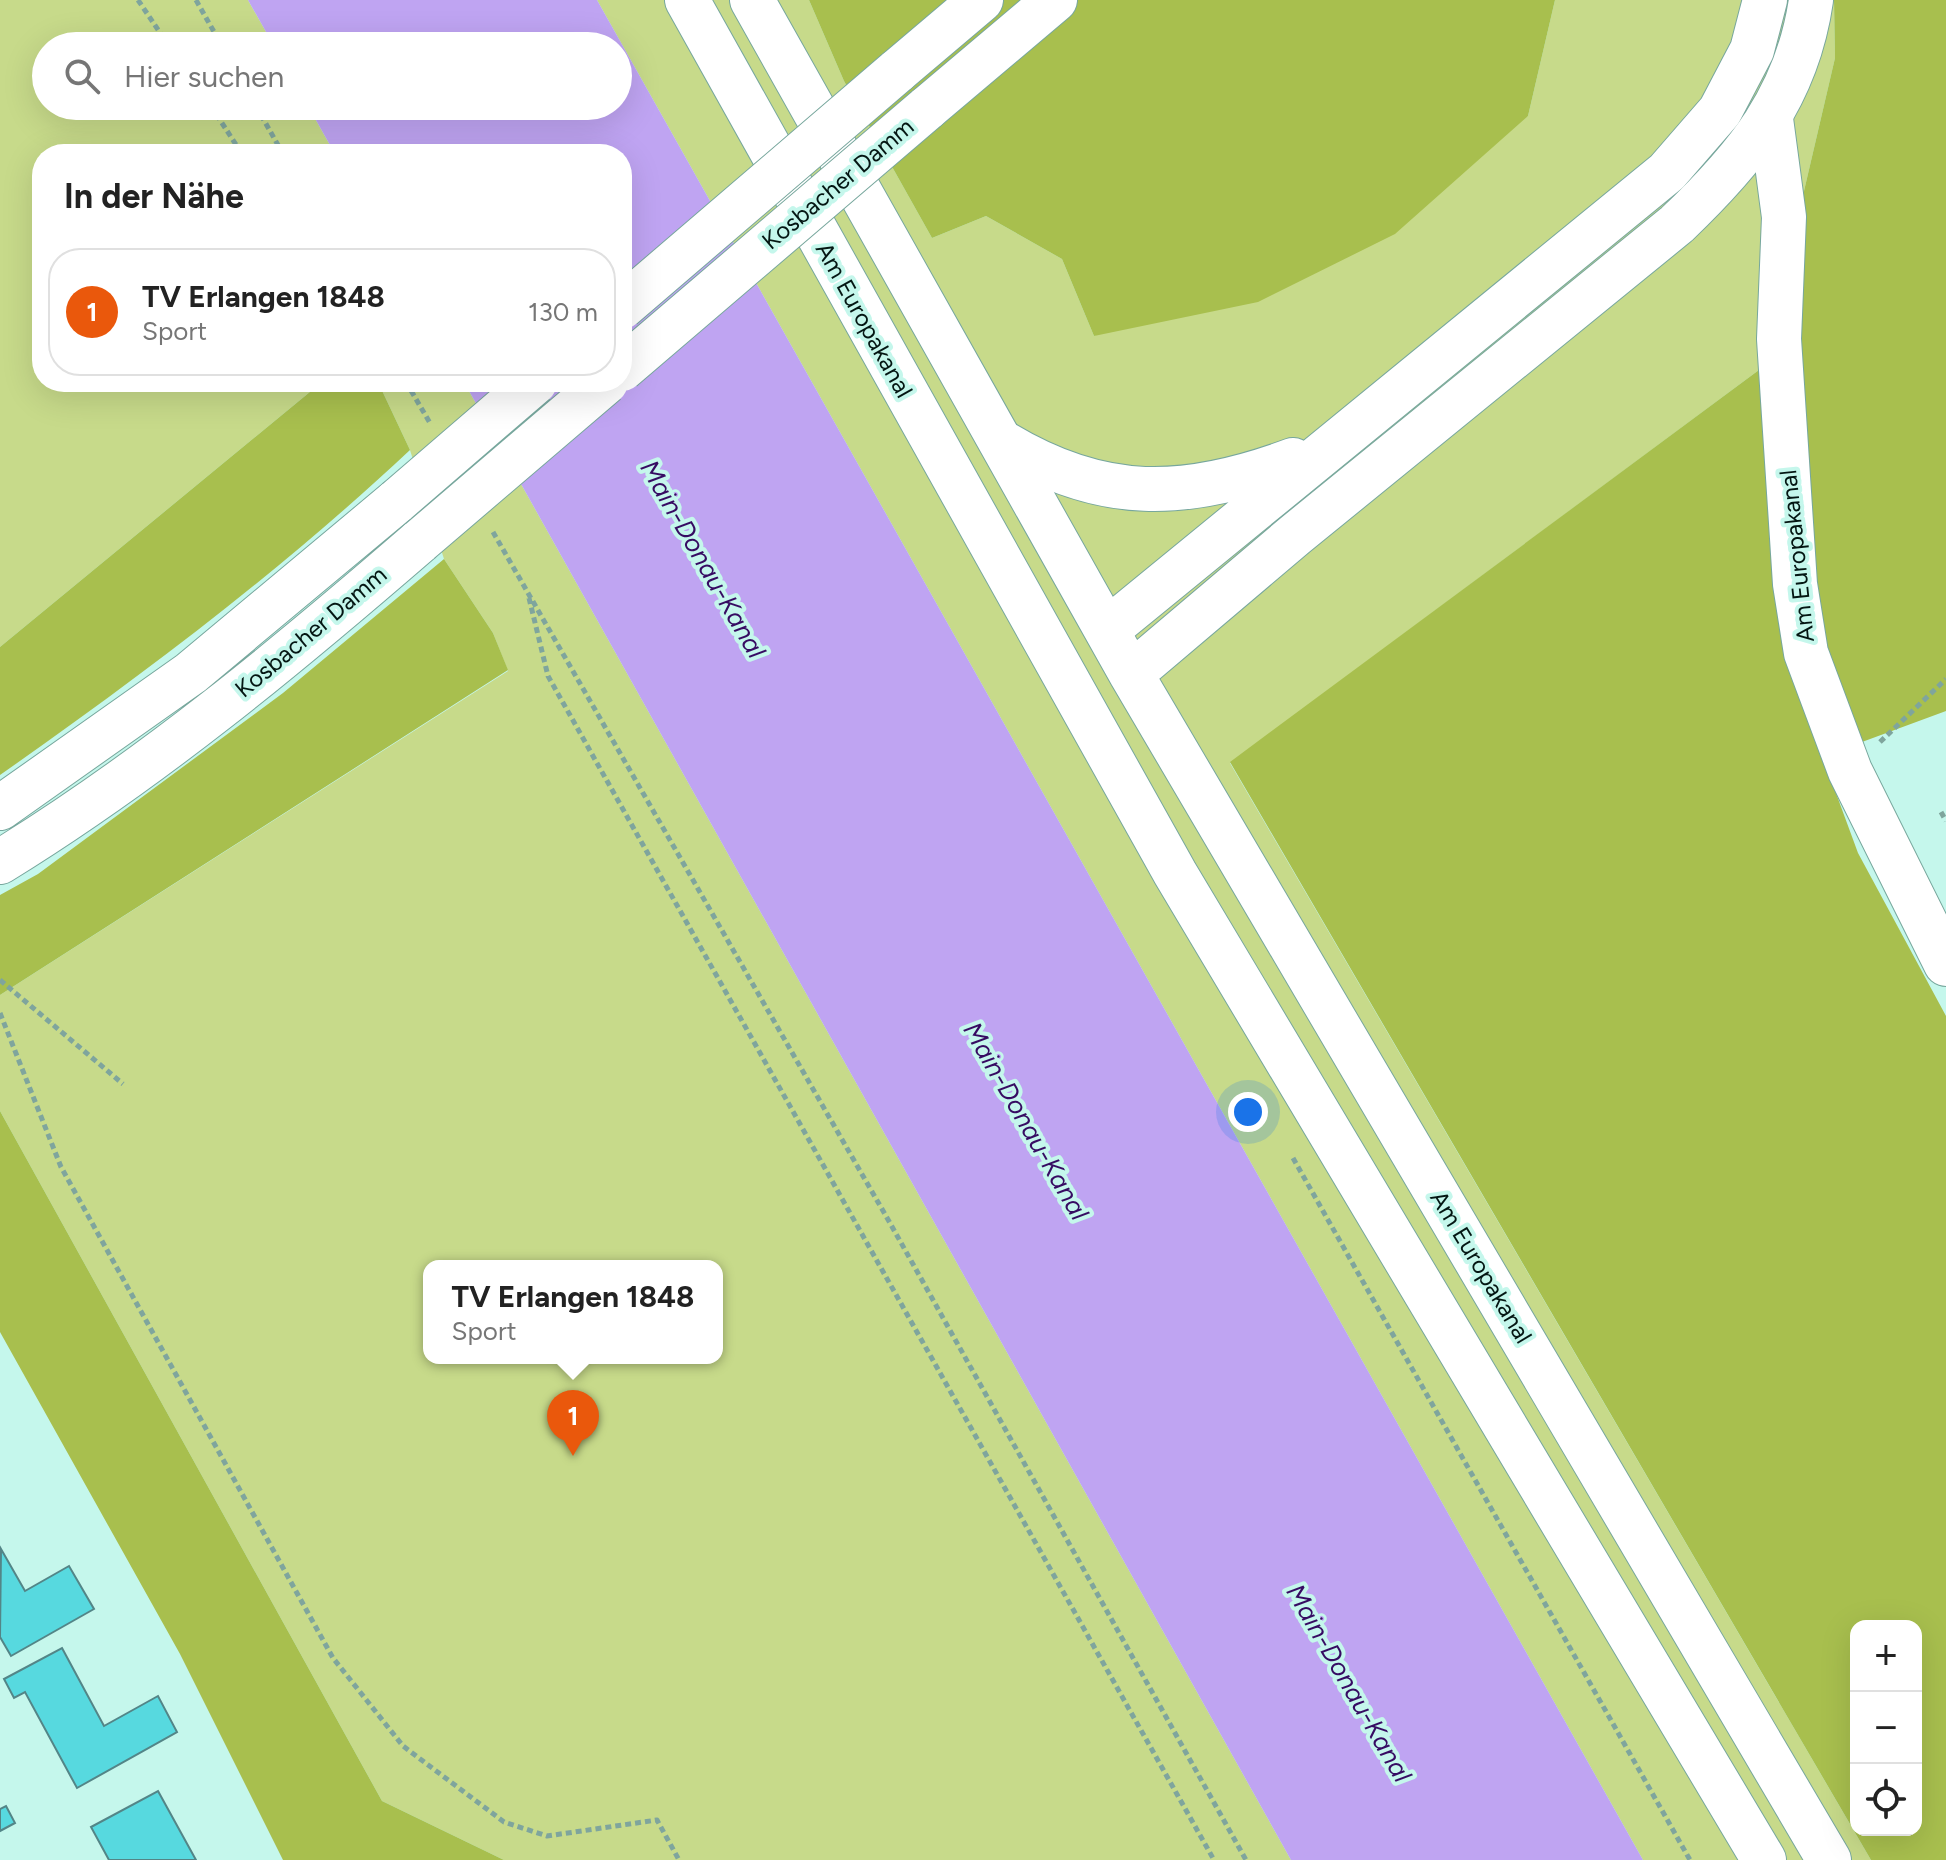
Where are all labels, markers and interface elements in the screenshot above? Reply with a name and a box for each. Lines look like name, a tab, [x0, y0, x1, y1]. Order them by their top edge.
search box	[32, 32, 632, 120]
icon: search	[60, 54, 104, 98]
text: Hier suchen	[124, 58, 284, 95]
street label: Kosbacher Damm	[756, 112, 919, 255]
text: In der Nähe	[64, 176, 244, 217]
street label: Am Europakanal	[810, 237, 919, 403]
text: TV Erlangen 1848	[142, 278, 385, 315]
text: 1	[87, 296, 97, 328]
text: 130 m	[528, 296, 598, 328]
text: Sport	[142, 315, 207, 347]
water label: Main-Donau-Kanal	[633, 454, 773, 664]
street label: Am Europakanal	[1773, 468, 1820, 644]
street label: Kosbacher Damm	[229, 560, 392, 703]
water label: Main-Donau-Kanal	[956, 1016, 1096, 1226]
your location	[1228, 1092, 1268, 1132]
street label: Am Europakanal	[1424, 1185, 1538, 1348]
popup	[423, 1260, 723, 1364]
text: TV Erlangen 1848	[452, 1278, 694, 1315]
text: Sport	[452, 1315, 517, 1347]
pin: 1	[547, 1390, 599, 1456]
water label: Main-Donau-Kanal	[1279, 1578, 1419, 1788]
map controls	[1850, 1620, 1922, 1836]
button: +	[1850, 1620, 1922, 1692]
button: −	[1850, 1692, 1922, 1764]
button: locate	[1850, 1764, 1922, 1836]

